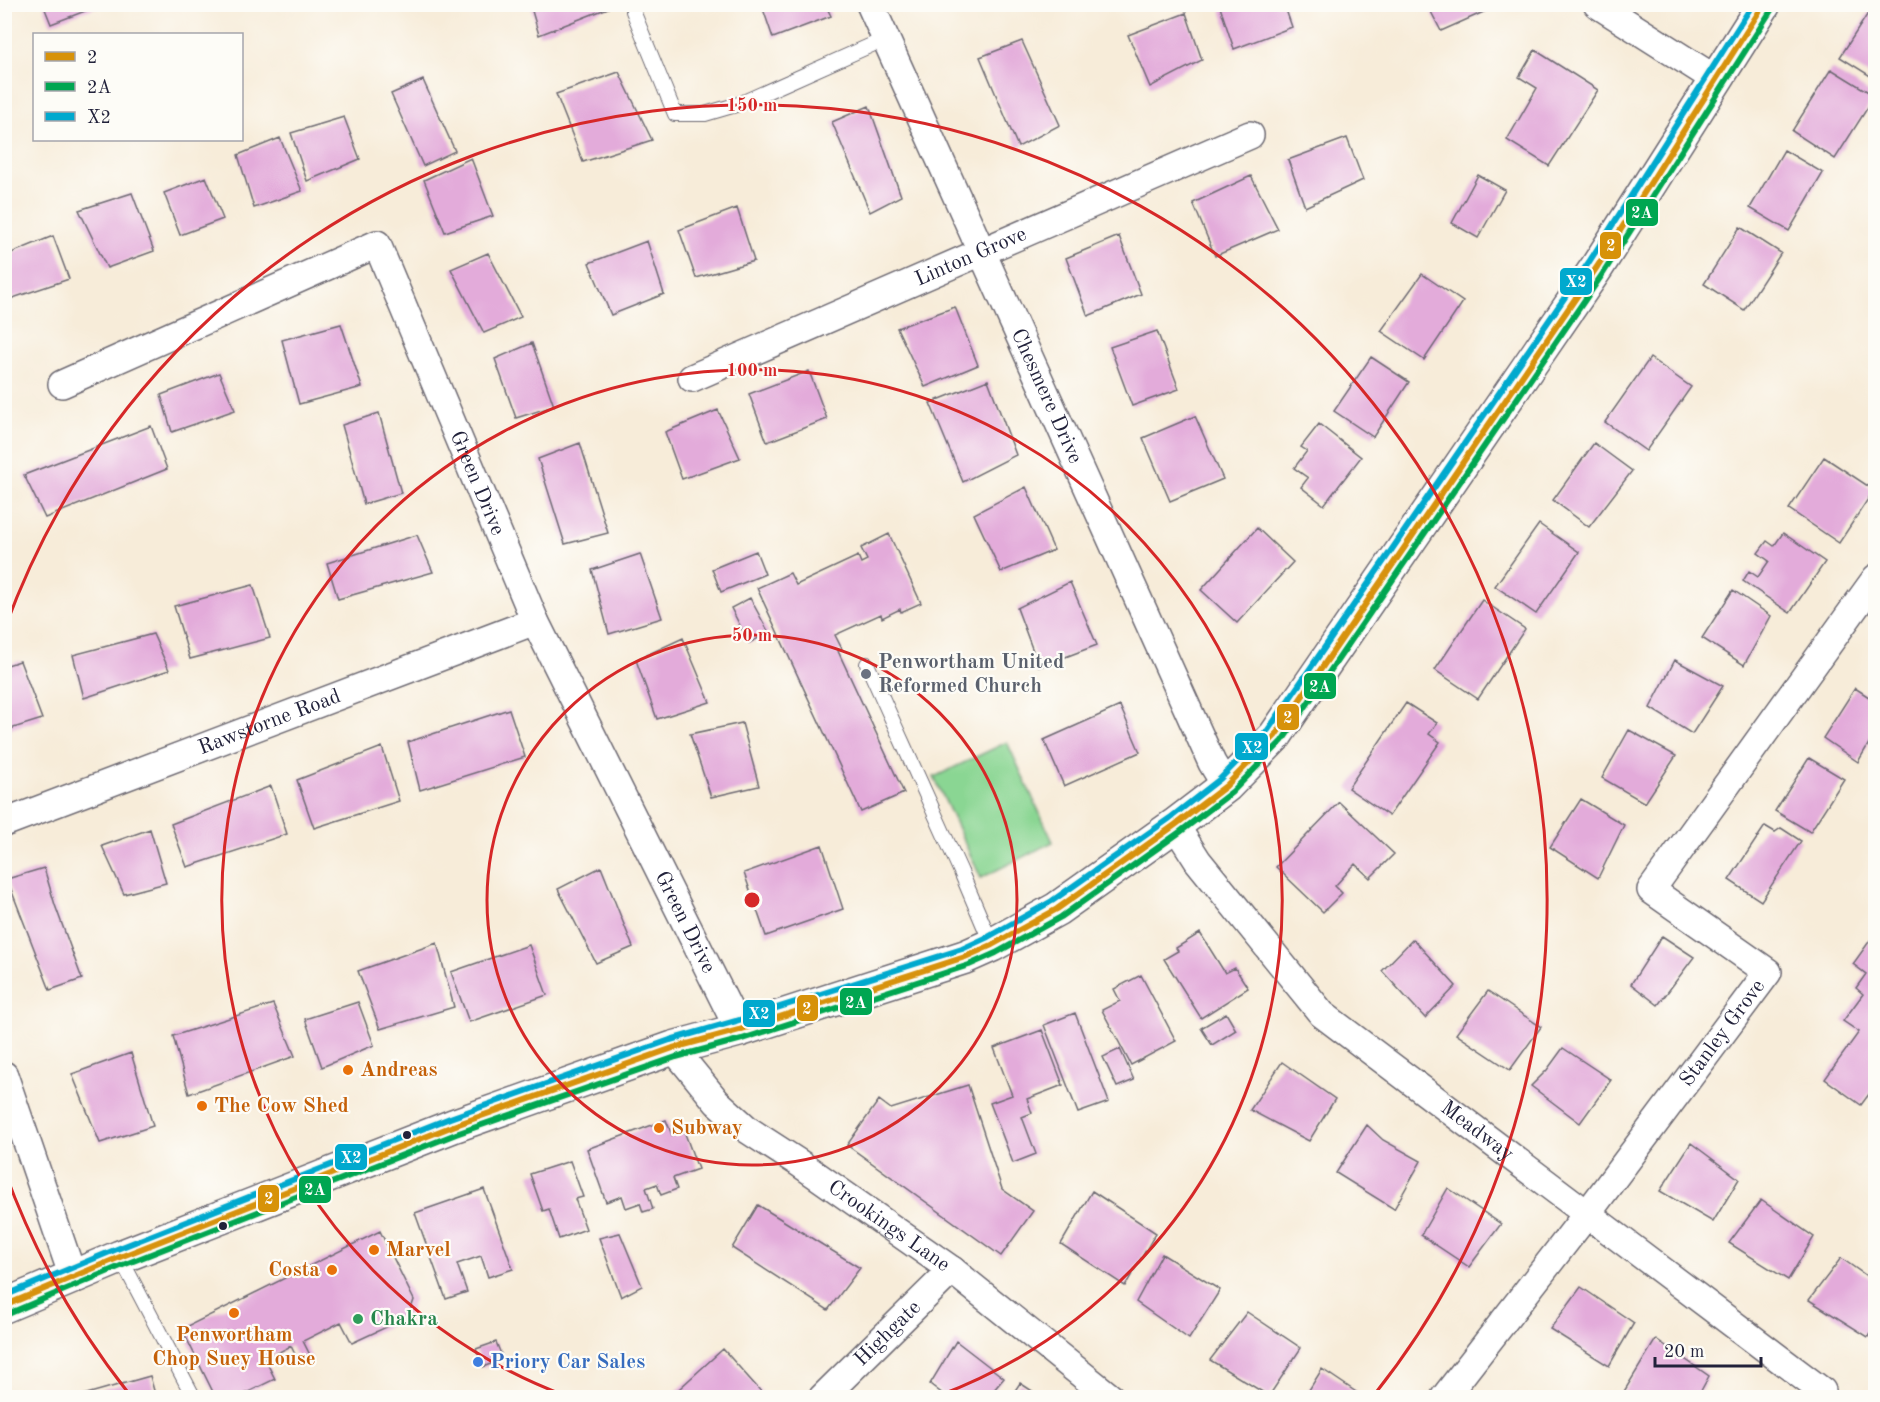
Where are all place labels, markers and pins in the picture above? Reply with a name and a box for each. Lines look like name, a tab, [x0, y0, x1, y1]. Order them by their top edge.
place label: Penwortham United Reformed Church	[878, 652, 1064, 697]
marker: Penwortham United Reformed Church	[859, 667, 873, 681]
centre of rings	[742, 890, 762, 910]
place label: Andreas	[360, 1060, 438, 1081]
marker: Andreas	[341, 1063, 355, 1077]
place label: The Cow Shed	[214, 1096, 349, 1117]
marker: The Cow Shed	[195, 1099, 209, 1113]
place label: Subway	[671, 1118, 743, 1139]
marker: Subway	[652, 1121, 666, 1135]
unlabelled marker	[401, 1129, 413, 1141]
unlabelled marker	[217, 1220, 229, 1232]
place label: Marvel	[386, 1240, 451, 1261]
marker: Marvel	[367, 1243, 381, 1257]
place label: Costa	[268, 1260, 320, 1281]
marker: Costa	[325, 1263, 339, 1277]
marker: Penwortham Chop Suey House	[227, 1306, 241, 1320]
place label: Chakra	[370, 1309, 438, 1330]
marker: Chakra	[351, 1312, 365, 1326]
place label: Penwortham Chop Suey House	[152, 1325, 316, 1370]
place label: Priory Car Sales	[490, 1352, 645, 1373]
marker: Priory Car Sales	[471, 1355, 485, 1369]

